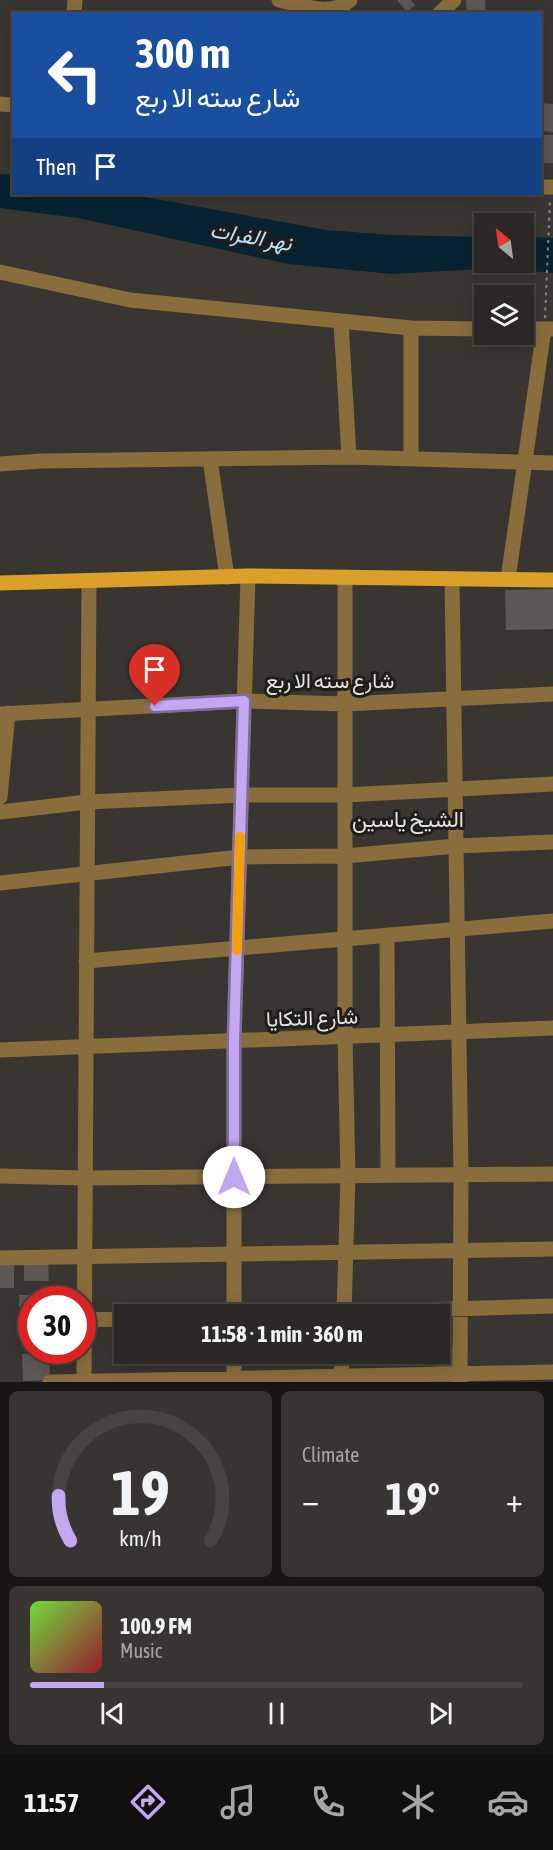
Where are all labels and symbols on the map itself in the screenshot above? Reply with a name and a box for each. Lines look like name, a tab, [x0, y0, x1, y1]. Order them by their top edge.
north arrow	[474, 213, 534, 273]
water label: نهر الفرات	[208, 216, 296, 257]
pin	[129, 644, 180, 706]
street label: شارع سته الا ربع	[266, 668, 394, 695]
district label: الشيخ ياسين	[352, 806, 464, 834]
street label: شارع التكايا	[265, 1003, 359, 1034]
position arrow	[202, 1145, 266, 1209]
speed limit sign: 30	[18, 1286, 96, 1364]

